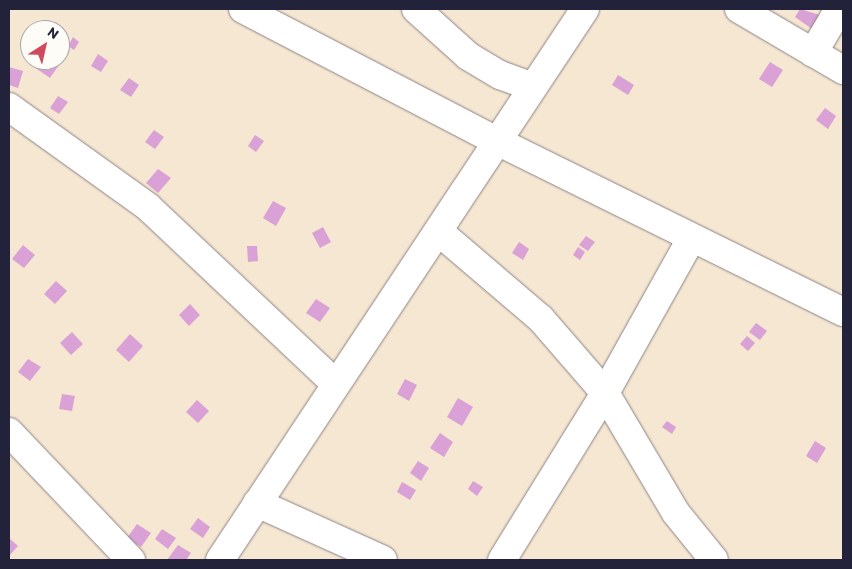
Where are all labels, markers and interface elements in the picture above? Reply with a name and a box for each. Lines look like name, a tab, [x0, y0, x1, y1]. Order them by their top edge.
north arrow	[20, 20, 70, 70]
text: N	[45, 23, 62, 43]

